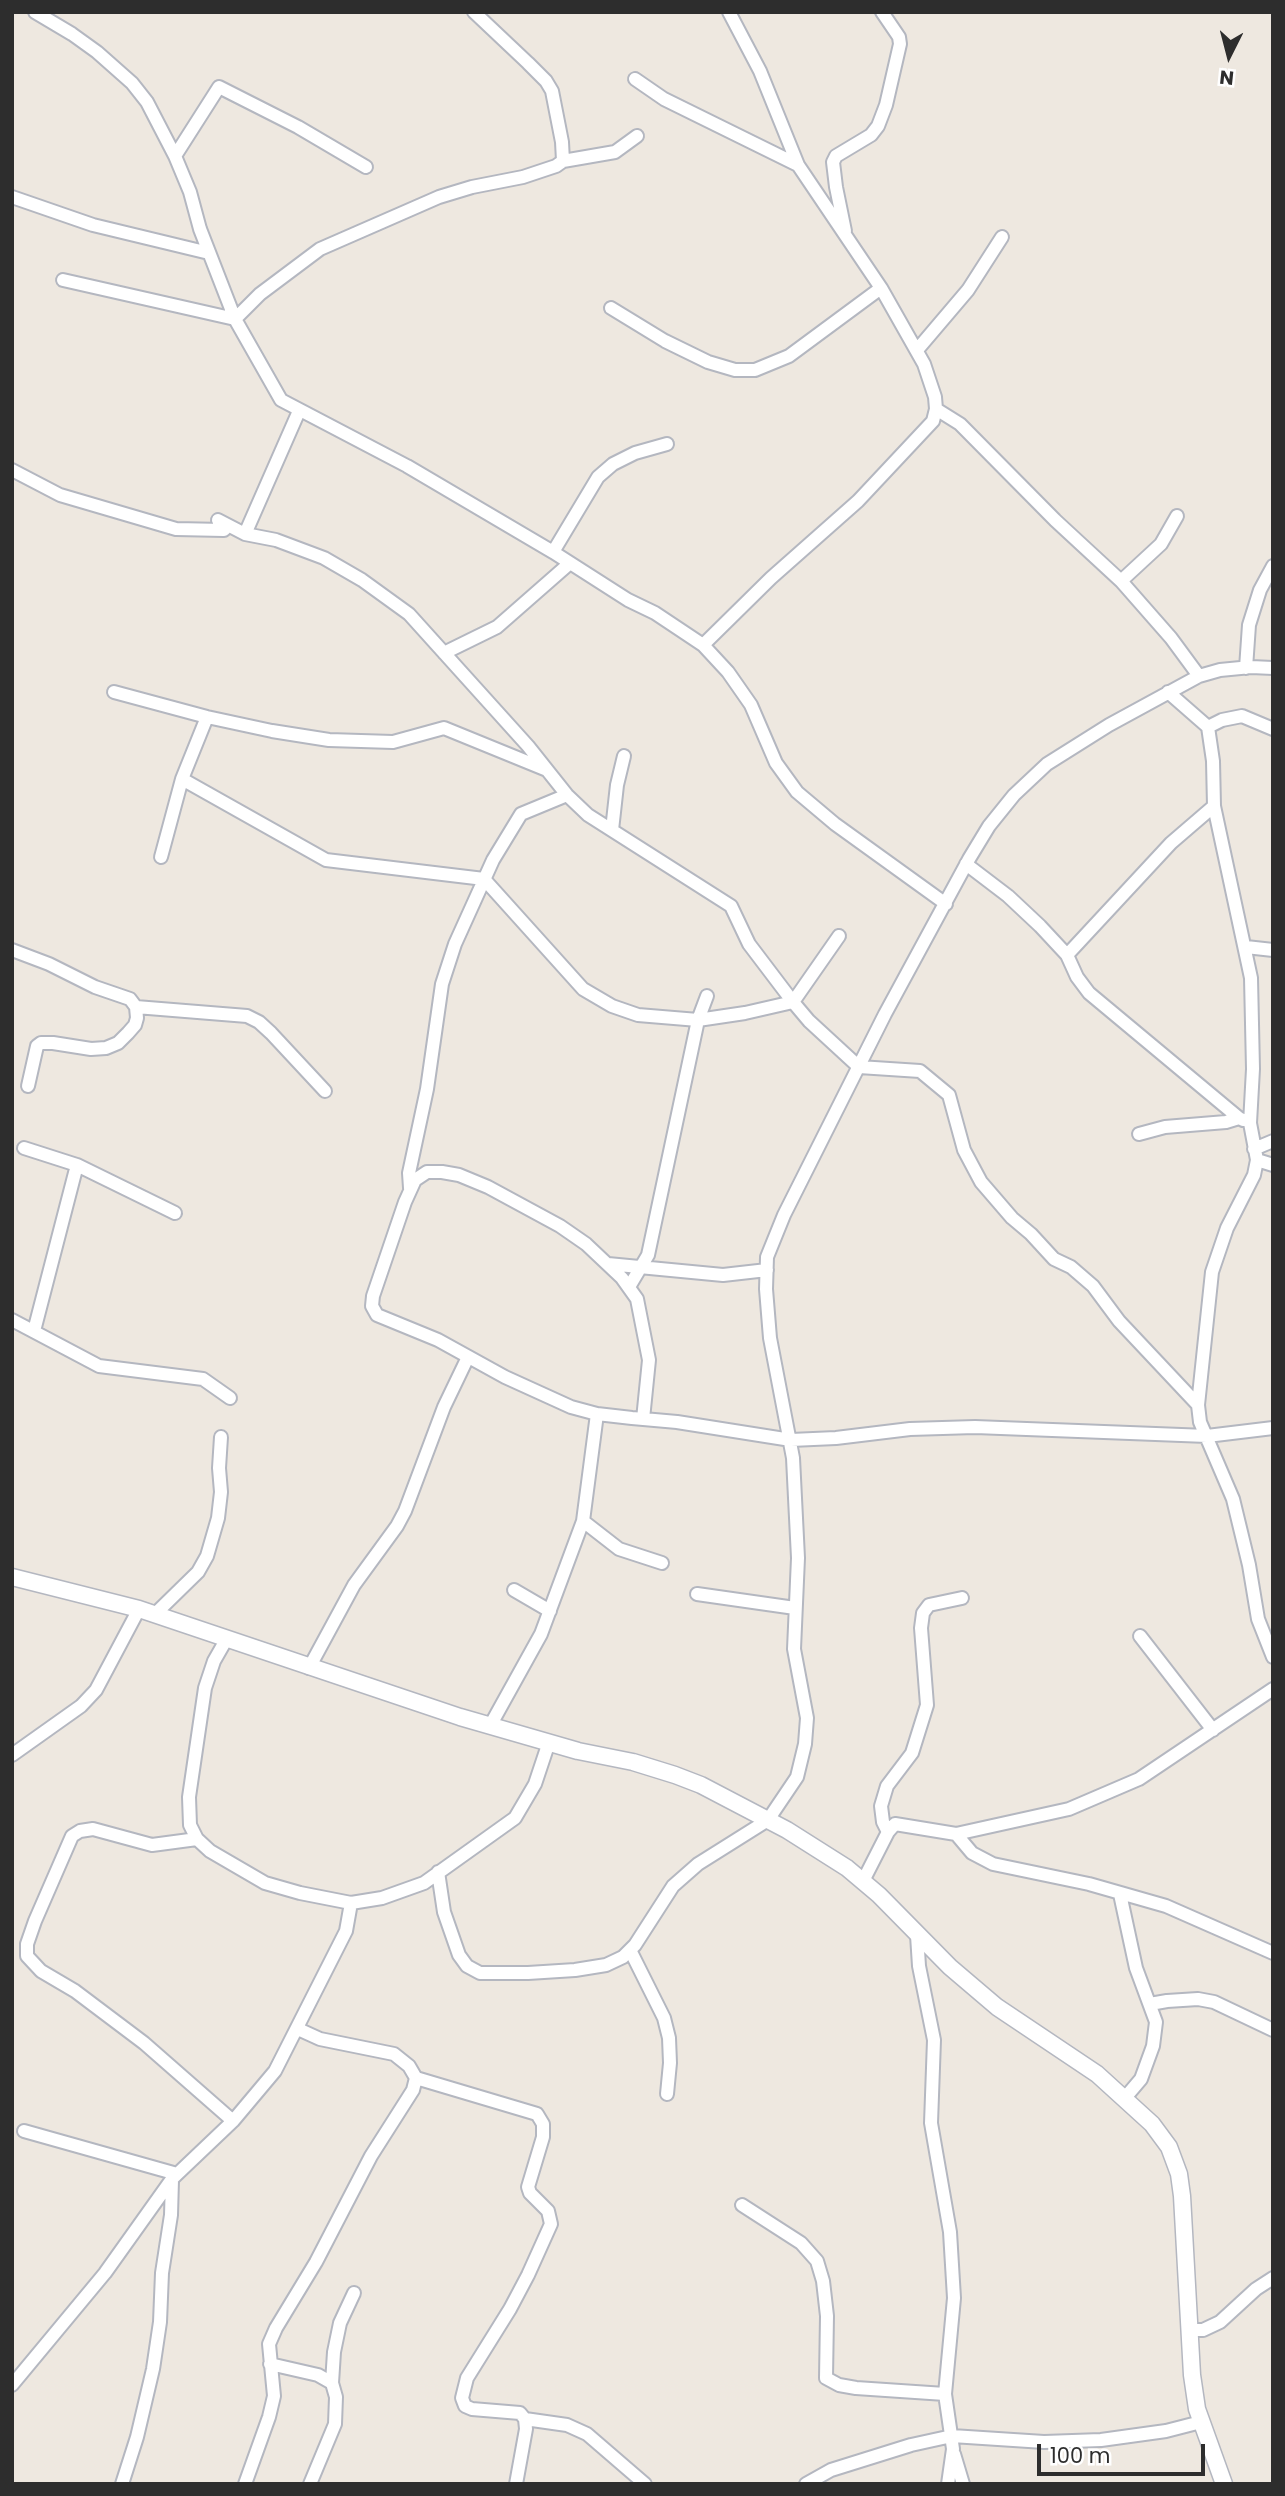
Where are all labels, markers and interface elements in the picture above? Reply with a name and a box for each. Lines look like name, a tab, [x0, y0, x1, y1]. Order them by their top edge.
north arrow	[1194, 21, 1264, 91]
text: N	[1218, 63, 1235, 92]
scale bar	[1040, 2430, 1208, 2474]
text: 100 m	[1050, 2441, 1110, 2470]

